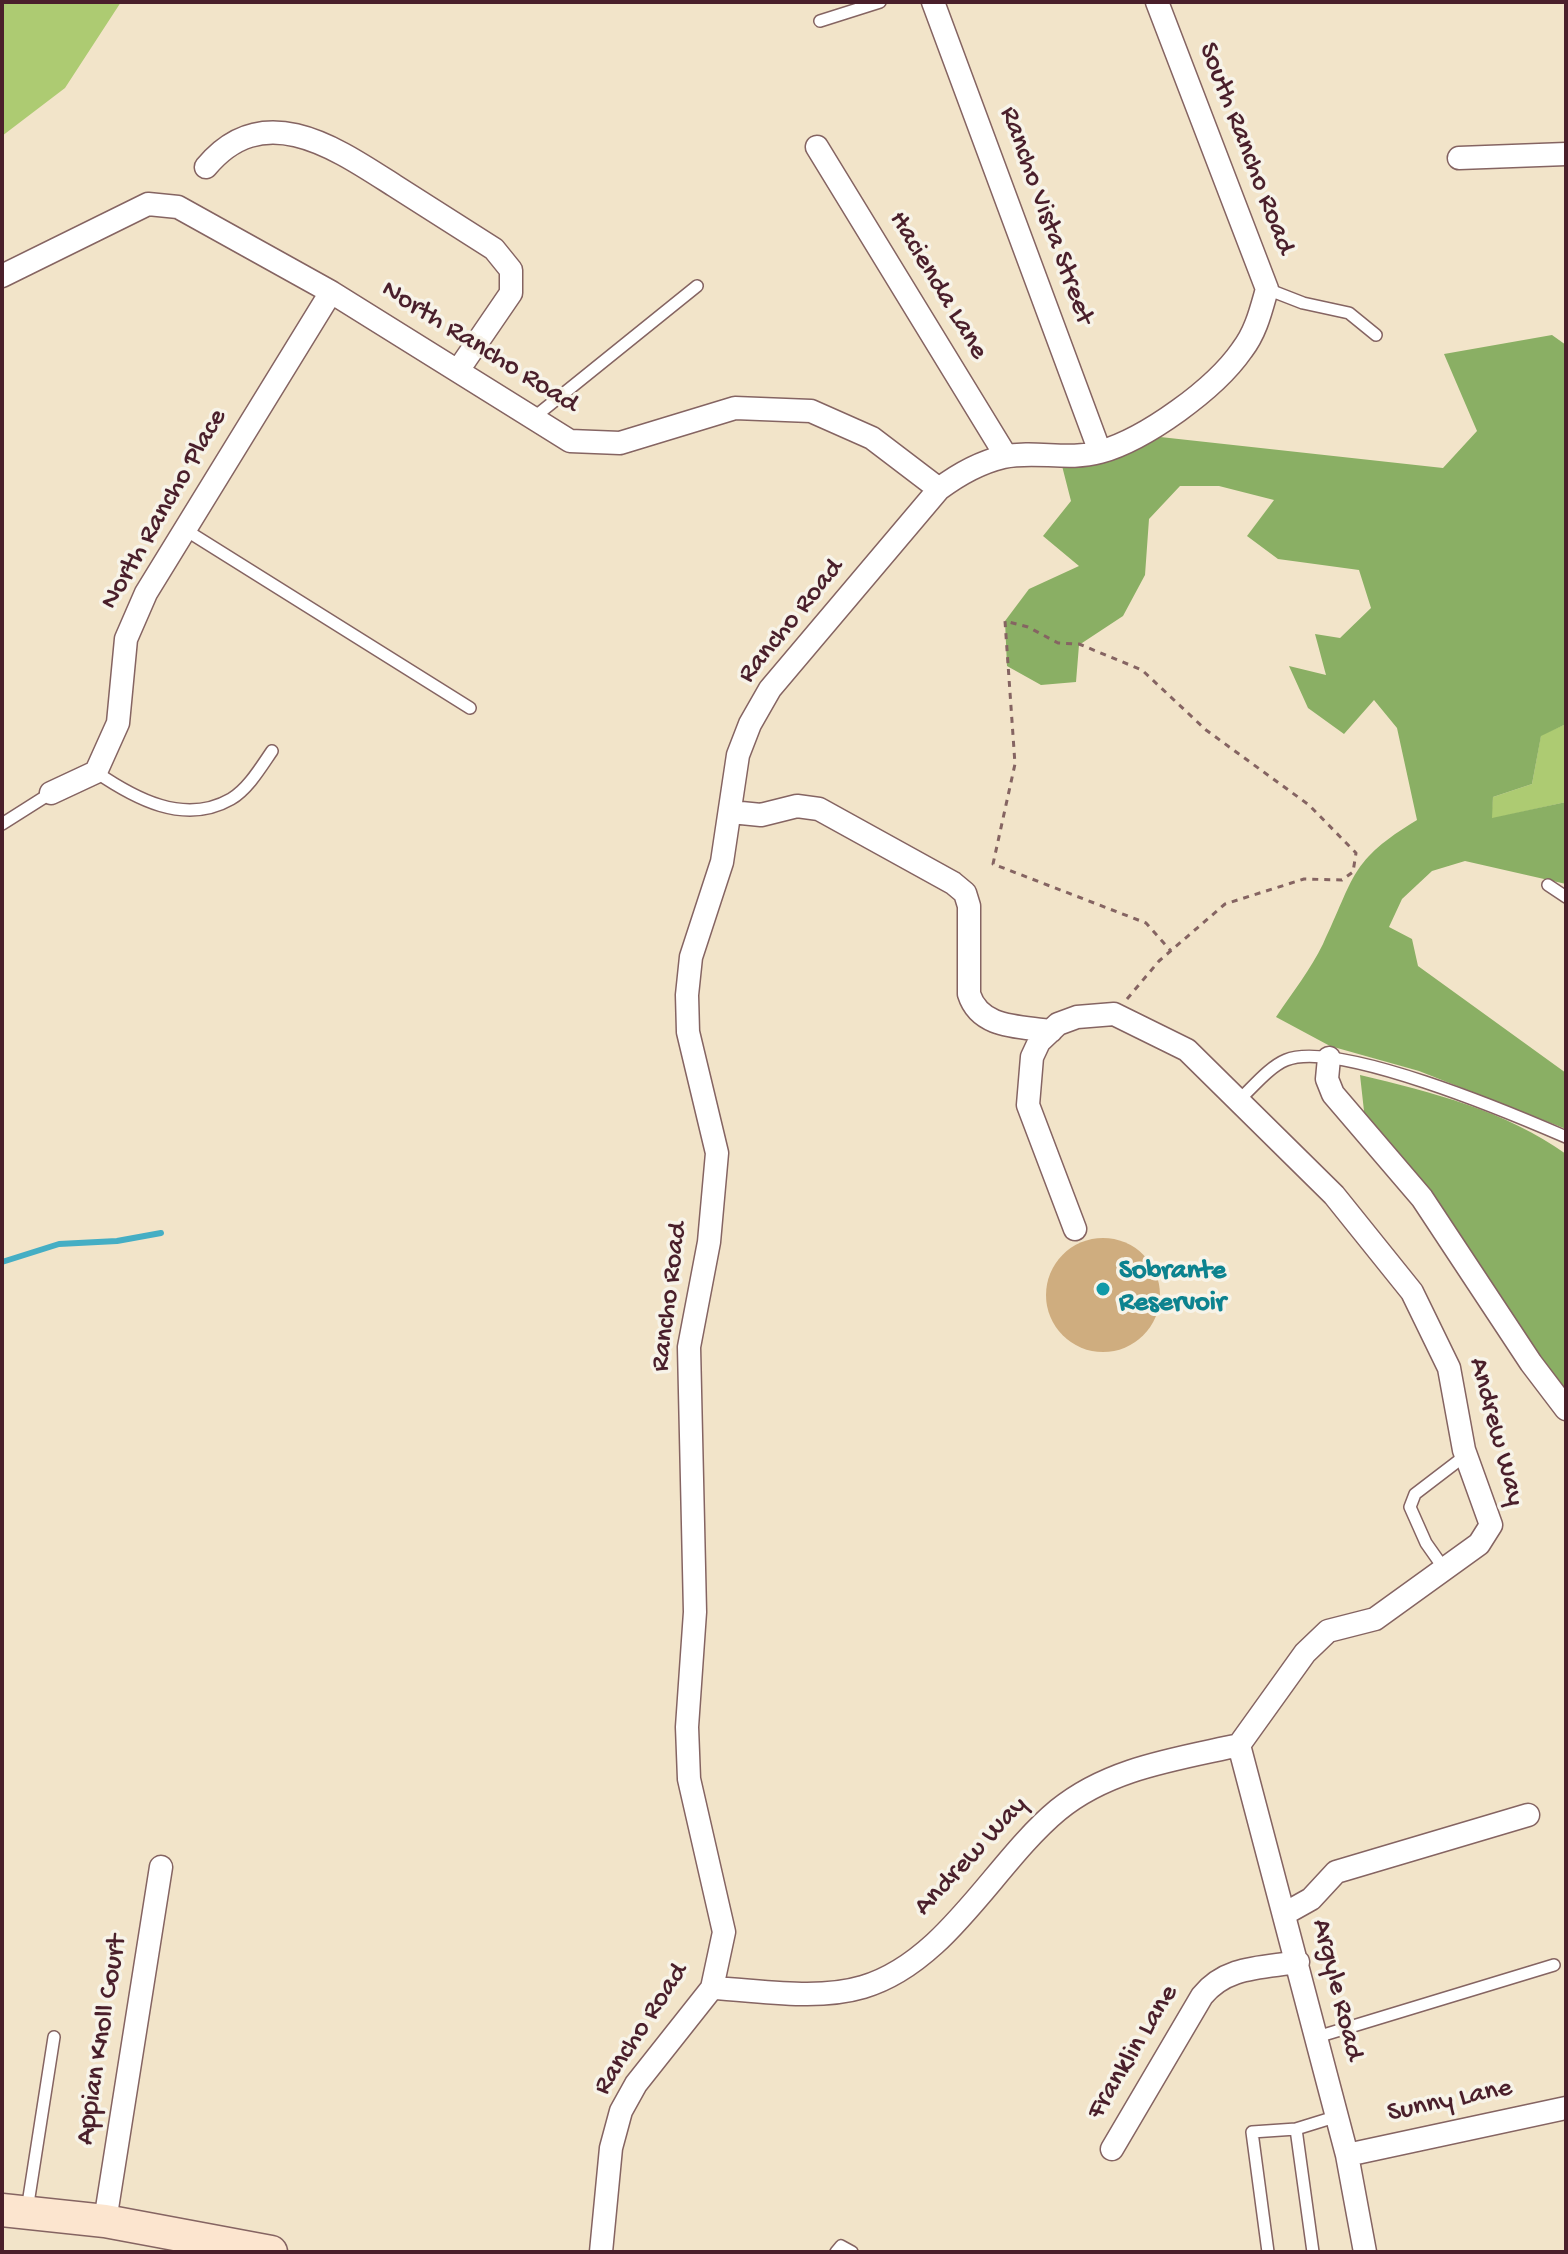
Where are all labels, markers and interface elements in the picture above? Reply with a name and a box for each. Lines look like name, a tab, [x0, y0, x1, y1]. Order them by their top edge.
street label: South Rancho Road	[1189, 38, 1301, 260]
street label: Rancho Vista Street	[990, 102, 1100, 330]
street label: Hacienda Lane	[880, 206, 994, 366]
street label: North Rancho Road	[374, 274, 584, 422]
street label: North Rancho Place	[94, 404, 236, 616]
street label: Rancho Road	[732, 553, 852, 691]
street label: Rancho Road	[645, 1220, 697, 1374]
place label: Sobrante Reservoir	[1119, 1256, 1226, 1322]
marker: Sobrante Reservoir	[1094, 1280, 1112, 1298]
street label: Andrew Way	[1459, 1354, 1531, 1510]
street label: Andrew Way	[908, 1790, 1036, 1924]
street label: Argyle Road	[1302, 1916, 1370, 2064]
street label: Appian Knoll Court	[70, 1933, 136, 2147]
street label: Rancho Road	[587, 1958, 697, 2102]
street label: Franklin Lane	[1081, 1979, 1187, 2127]
street label: Sunny Lane	[1385, 2072, 1515, 2132]

